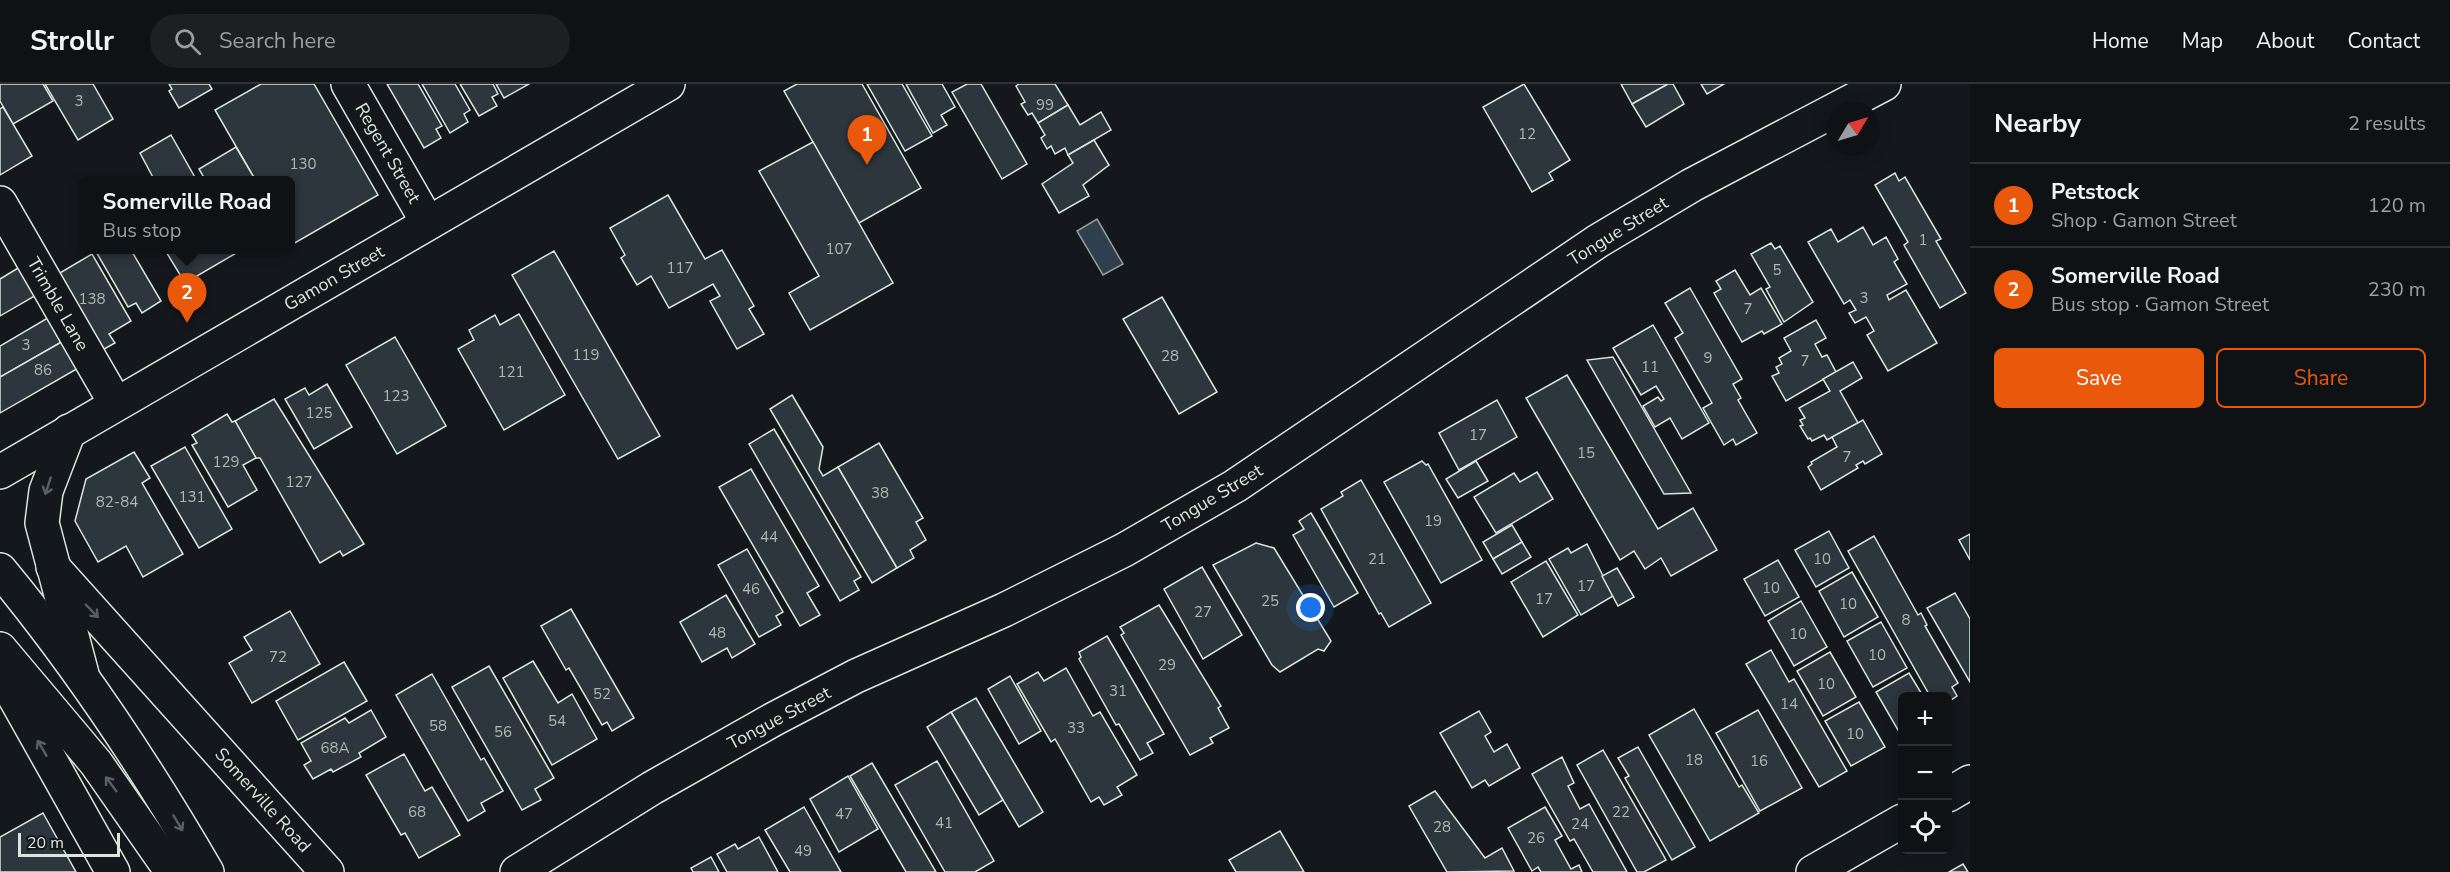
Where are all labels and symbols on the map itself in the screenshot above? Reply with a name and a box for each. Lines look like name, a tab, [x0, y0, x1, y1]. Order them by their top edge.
house number: 3	[74, 91, 84, 111]
house number: 99	[1036, 95, 1054, 115]
street label: Regent Street	[350, 99, 427, 208]
north arrow	[1826, 102, 1880, 156]
pin: 1	[848, 116, 886, 165]
house number: 12	[1518, 124, 1536, 144]
house number: 130	[289, 154, 317, 174]
street label: Tongue Street	[1563, 190, 1673, 271]
house number: 1	[1918, 230, 1928, 250]
street label: Gamon Street	[280, 239, 389, 316]
house number: 107	[825, 239, 853, 259]
street label: Trimble Lane	[21, 253, 95, 355]
house number: 117	[666, 258, 694, 278]
house number: 5	[1772, 260, 1782, 280]
pin: 2	[168, 274, 207, 323]
house number: 3	[1859, 288, 1869, 308]
house number: 138	[78, 289, 106, 309]
house number: 7	[1743, 299, 1753, 319]
house number: 3	[21, 335, 31, 355]
house number: 119	[572, 345, 600, 365]
house number: 28	[1161, 346, 1179, 366]
house number: 9	[1703, 348, 1713, 368]
house number: 7	[1800, 351, 1810, 371]
house number: 11	[1641, 357, 1659, 377]
house number: 86	[34, 360, 52, 380]
house number: 121	[497, 362, 525, 382]
house number: 123	[382, 386, 410, 406]
house number: 125	[305, 403, 333, 423]
house number: 17	[1469, 425, 1487, 445]
house number: 15	[1577, 443, 1595, 463]
house number: 7	[1842, 447, 1852, 467]
house number: 129	[212, 452, 240, 472]
street label: Tongue Street	[1157, 458, 1267, 538]
house number: 127	[285, 472, 313, 492]
one-way arrow	[42, 476, 53, 495]
house number: 38	[871, 483, 889, 503]
house number: 131	[178, 487, 206, 507]
house number: 82-84	[96, 492, 138, 512]
house number: 19	[1424, 511, 1442, 531]
house number: 44	[760, 527, 778, 547]
house number: 21	[1368, 549, 1386, 569]
house number: 10	[1813, 549, 1831, 569]
house number: 17	[1577, 576, 1595, 596]
house number: 10	[1762, 578, 1780, 598]
house number: 46	[742, 579, 760, 599]
house number: 17	[1535, 589, 1553, 609]
house number: 25	[1261, 591, 1279, 611]
your location	[1296, 593, 1325, 622]
house number: 10	[1839, 594, 1857, 614]
house number: 27	[1194, 602, 1212, 622]
one-way arrow	[85, 603, 99, 618]
house number: 8	[1901, 610, 1911, 630]
house number: 48	[708, 623, 726, 643]
house number: 10	[1789, 624, 1807, 644]
house number: 10	[1868, 645, 1886, 665]
house number: 72	[269, 647, 287, 667]
house number: 29	[1158, 655, 1176, 675]
house number: 10	[1817, 674, 1835, 694]
street label: Tongue Street	[723, 680, 835, 755]
house number: 31	[1109, 681, 1127, 701]
house number: 52	[593, 684, 611, 704]
house number: 14	[1780, 694, 1798, 714]
house number: 54	[548, 711, 566, 731]
house number: 58	[429, 716, 447, 736]
house number: 33	[1067, 718, 1085, 738]
house number: 56	[494, 722, 512, 742]
house number: 10	[1846, 724, 1864, 744]
house number: 68A	[321, 738, 350, 758]
one-way arrow	[35, 740, 47, 757]
street label: Somerville Road	[210, 742, 316, 858]
house number: 18	[1685, 750, 1703, 770]
house number: 16	[1750, 751, 1768, 771]
one-way arrow	[105, 777, 117, 793]
house number: 68	[408, 802, 426, 822]
house number: 22	[1612, 802, 1630, 822]
house number: 47	[835, 804, 853, 824]
house number: 41	[935, 813, 953, 833]
one-way arrow	[173, 814, 185, 831]
house number: 24	[1571, 814, 1589, 834]
house number: 28	[1433, 817, 1451, 837]
house number: 26	[1527, 828, 1545, 848]
scale bar	[18, 830, 120, 858]
house number: 49	[794, 841, 812, 861]

